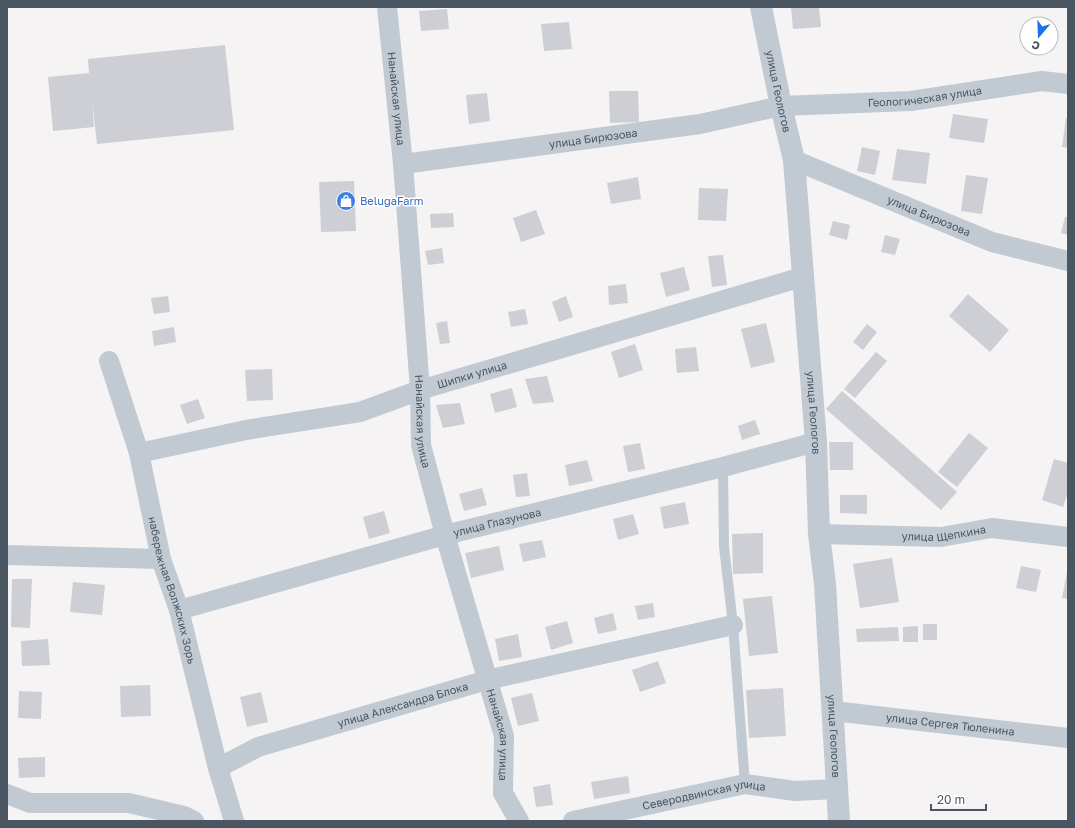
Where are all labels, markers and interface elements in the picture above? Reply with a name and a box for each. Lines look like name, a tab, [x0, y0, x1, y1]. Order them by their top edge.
north arrow	[1019, 16, 1059, 56]
text: С	[1030, 38, 1041, 53]
street label: улица Геологов	[764, 49, 794, 134]
street label: Нанайская улица	[386, 51, 408, 146]
street label: Геологическая улица	[868, 83, 983, 109]
street label: улица Бирюзова	[548, 125, 638, 150]
shop icon: BelugaFarm	[335, 190, 357, 212]
street label: улица Бирюзова	[885, 192, 973, 238]
place label: BelugaFarm	[360, 194, 423, 207]
street label: Шипки улица	[435, 358, 508, 391]
street label: улица Геологов	[804, 370, 823, 455]
street label: Нанайская улица	[413, 374, 434, 469]
street label: улица Глазунова	[452, 505, 542, 539]
street label: набережная Волжских Зорь	[146, 515, 199, 665]
street label: улица Щепкина	[901, 522, 987, 544]
street label: улица Александра Блока	[336, 679, 470, 729]
street label: Нанайская улица	[484, 687, 511, 781]
street label: улица Геологов	[826, 694, 843, 778]
street label: улица Сергея Тюленина	[885, 710, 1015, 738]
street label: Северодвинская улица	[641, 777, 767, 812]
scale bar	[931, 786, 986, 812]
text: 20 m	[937, 792, 965, 807]

